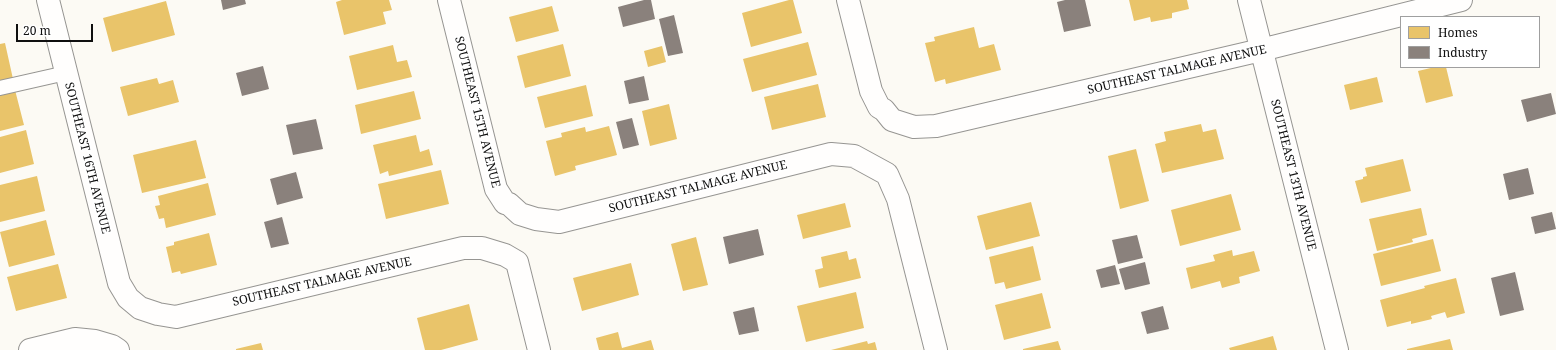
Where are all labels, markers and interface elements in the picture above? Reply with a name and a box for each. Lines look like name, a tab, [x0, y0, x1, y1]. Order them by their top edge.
scale bar	[18, 16, 95, 42]
legend	[1400, 16, 1540, 68]
text: 20 m	[23, 22, 51, 39]
text: Homes	[1438, 24, 1478, 41]
street label: SOUTHEAST 15TH AVENUE	[451, 35, 503, 189]
street label: SOUTHEAST TALMAGE AVENUE	[1086, 42, 1268, 98]
text: Industry	[1438, 44, 1487, 61]
street label: SOUTHEAST 16TH AVENUE	[61, 81, 113, 235]
street label: SOUTHEAST 13TH AVENUE	[1267, 98, 1319, 252]
street label: SOUTHEAST TALMAGE AVENUE	[607, 158, 789, 216]
street label: SOUTHEAST TALMAGE AVENUE	[231, 254, 413, 310]

